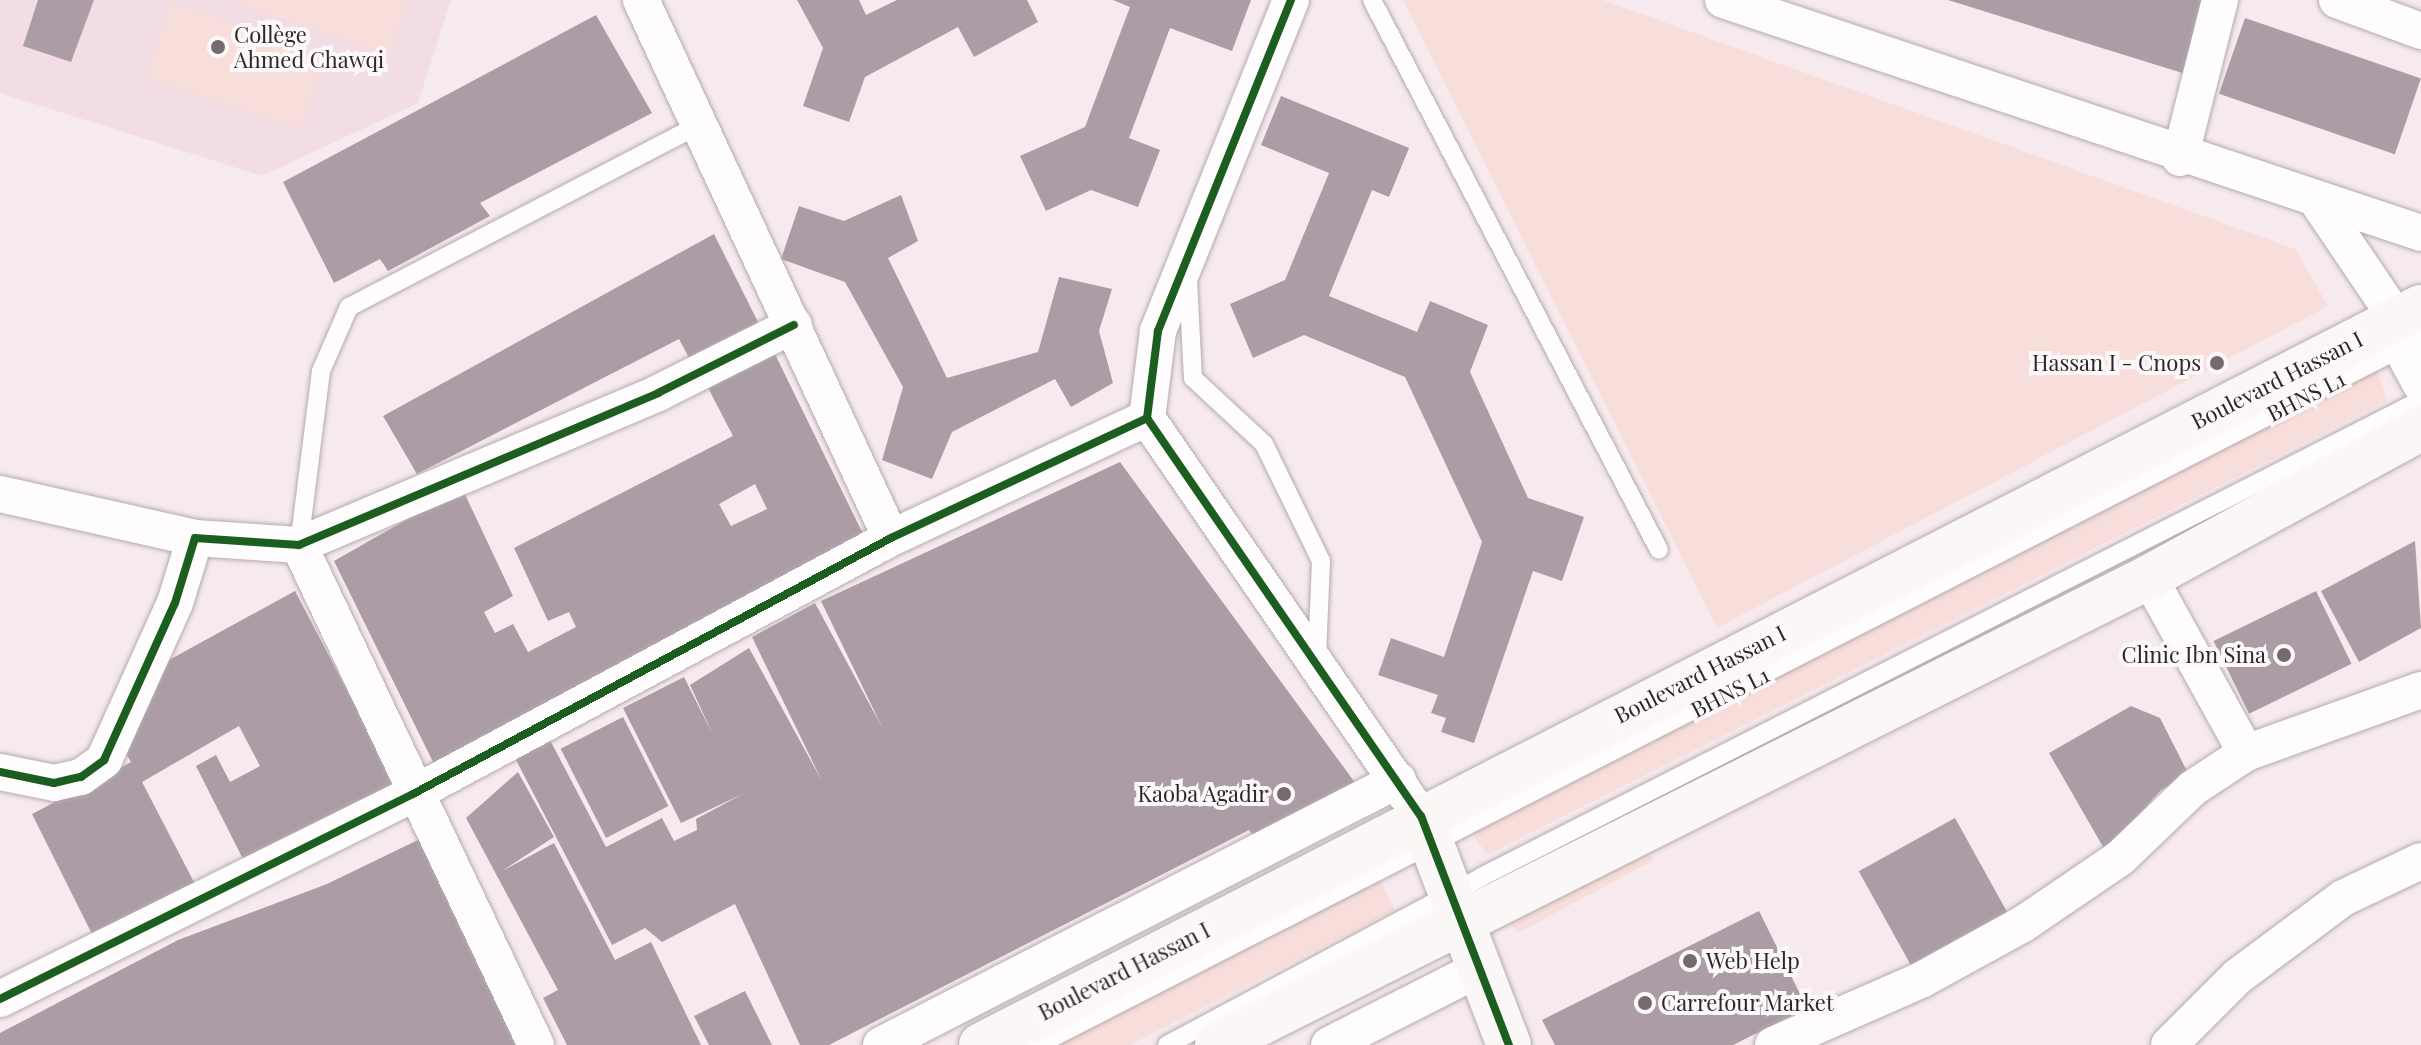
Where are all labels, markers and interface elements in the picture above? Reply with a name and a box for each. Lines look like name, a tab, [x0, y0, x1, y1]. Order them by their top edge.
place label: Collège Ahmed Chawqi	[234, 21, 384, 72]
marker: Collège Ahmed Chawqi	[209, 38, 227, 56]
street label: Boulevard Hassan I	[2187, 325, 2367, 435]
place label: Hassan I - Cnops	[2032, 350, 2201, 376]
marker: Hassan I - Cnops	[2208, 354, 2226, 372]
street label: BHNS L1	[2263, 365, 2349, 427]
street label: Boulevard Hassan I	[1610, 619, 1790, 729]
place label: Clinic Ibn Sina	[2122, 642, 2266, 668]
marker: Clinic Ibn Sina	[2273, 644, 2295, 666]
street label: BHNS L1	[1687, 661, 1773, 723]
place label: Kaoba Agadir	[1137, 781, 1268, 807]
marker: Kaoba Agadir	[1275, 785, 1293, 803]
street label: Boulevard Hassan I	[1034, 916, 1214, 1026]
place label: Web Help	[1706, 948, 1800, 974]
marker: Web Help	[1681, 952, 1699, 970]
place label: Carrefour Market	[1661, 990, 1834, 1016]
marker: Carrefour Market	[1636, 994, 1654, 1012]

